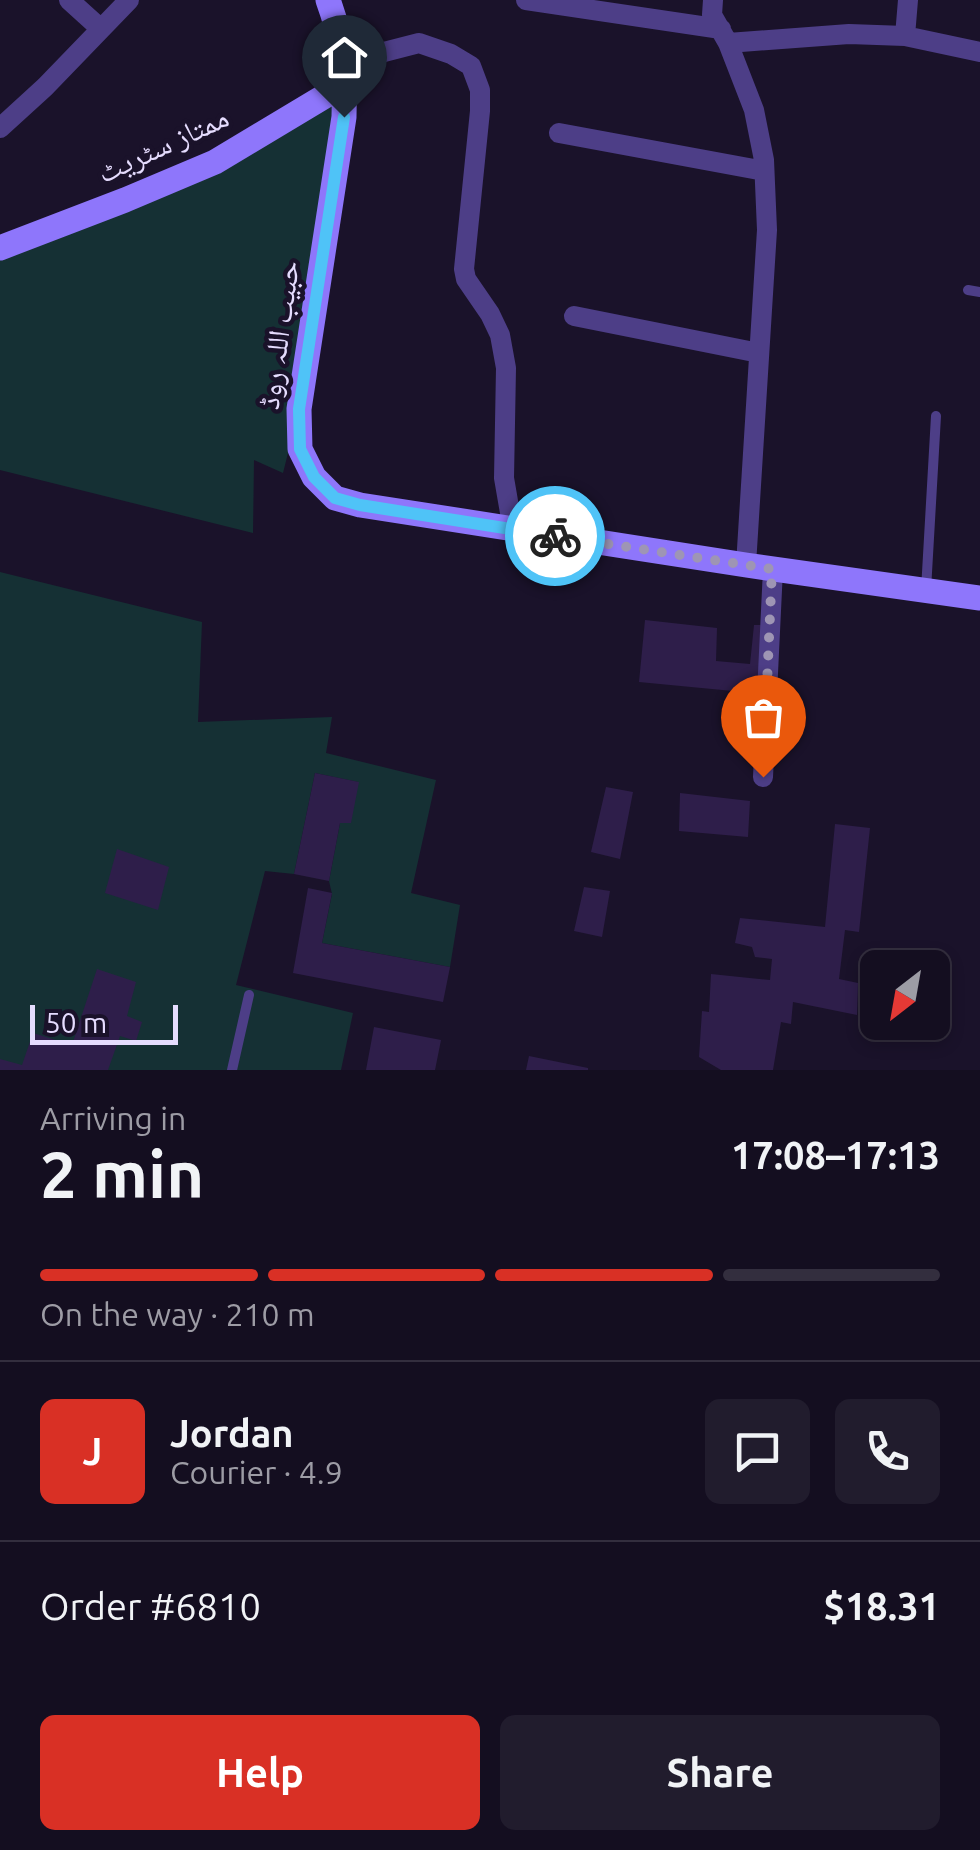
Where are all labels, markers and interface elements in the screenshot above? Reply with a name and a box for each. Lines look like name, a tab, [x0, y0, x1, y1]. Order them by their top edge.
pin	[302, 15, 387, 118]
icon: home	[317, 30, 372, 85]
street label: ممتاز سٹریٹ	[92, 99, 234, 190]
street label: حبیب اللہ روڈ	[251, 258, 306, 411]
courier	[505, 486, 605, 586]
icon: bike	[528, 509, 583, 564]
pin	[721, 675, 806, 778]
icon: bag	[736, 690, 791, 745]
north arrow	[860, 950, 950, 1040]
map controls	[860, 950, 950, 1040]
scale bar	[30, 1000, 178, 1044]
text: 50 m	[45, 1007, 107, 1038]
text: Arriving in	[40, 1100, 186, 1136]
text: 17:08–17:13	[731, 1134, 940, 1176]
text: 2 min	[40, 1137, 204, 1210]
text: On the way · 210 m	[40, 1296, 315, 1332]
button: chat	[705, 1399, 810, 1504]
button: phone	[835, 1399, 940, 1504]
text: Jordan	[170, 1412, 294, 1454]
text: J	[83, 1430, 102, 1472]
text: Courier · 4.9	[170, 1454, 343, 1490]
text: Order #6810	[40, 1585, 261, 1627]
text: $18.31	[823, 1585, 940, 1627]
button: Help	[40, 1715, 480, 1830]
button: Share	[500, 1715, 940, 1830]

